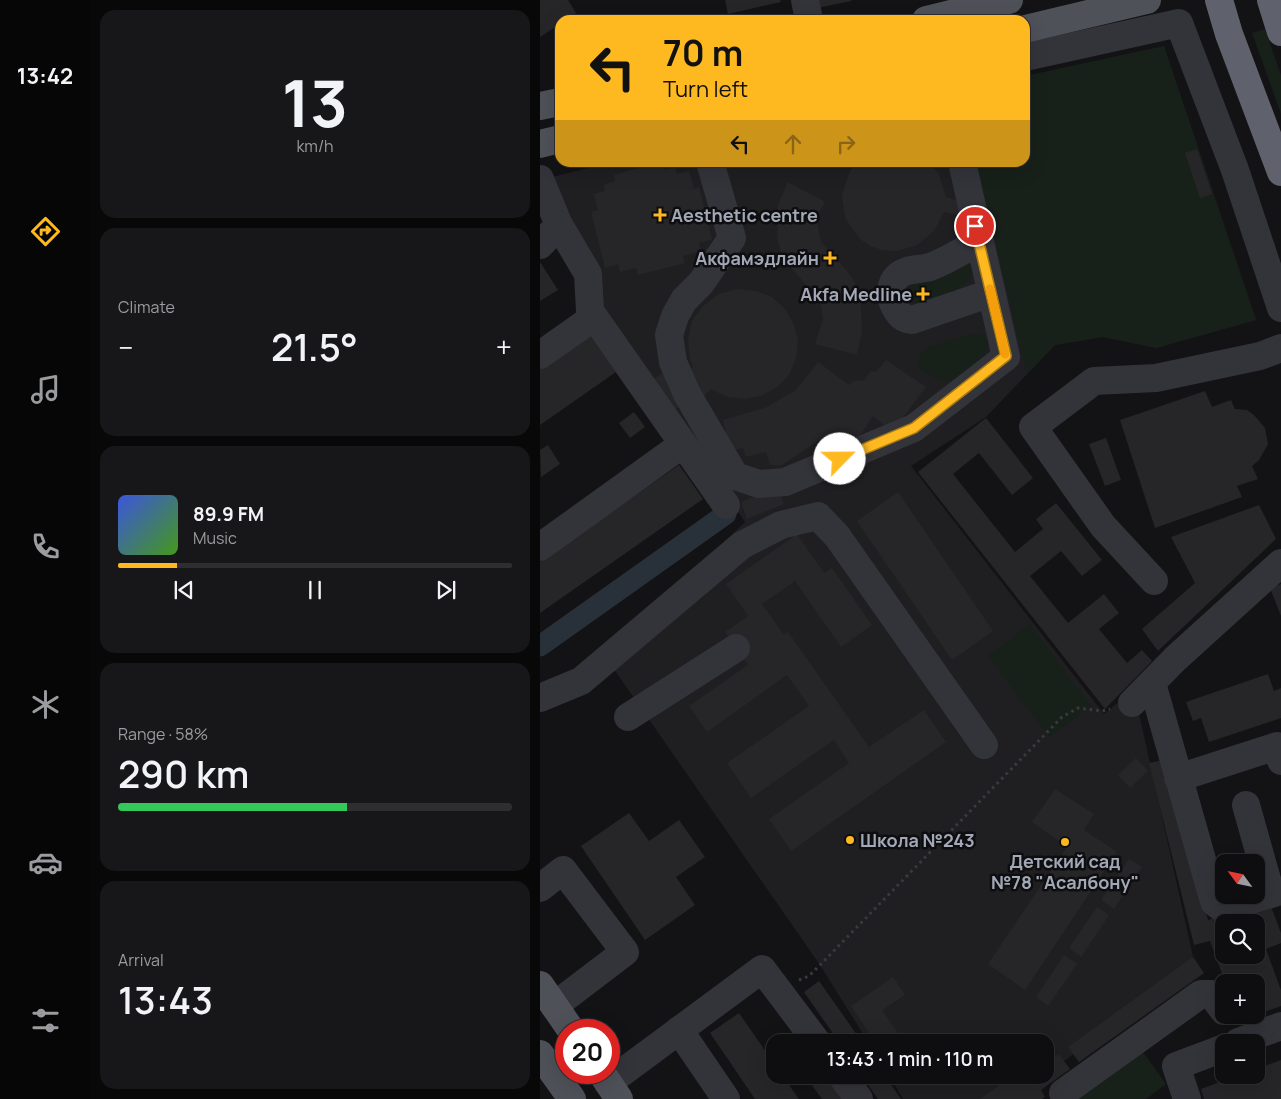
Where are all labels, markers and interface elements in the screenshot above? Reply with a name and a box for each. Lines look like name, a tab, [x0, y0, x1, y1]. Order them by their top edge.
text: 70 m	[663, 29, 743, 77]
icon: left	[580, 35, 645, 100]
text: 13	[282, 58, 348, 147]
text: 13:42	[17, 61, 73, 91]
text: Turn left	[663, 74, 748, 104]
icon: left	[726, 130, 754, 158]
icon: ahead	[779, 130, 807, 158]
icon: right	[832, 130, 860, 158]
text: km/h	[296, 135, 334, 157]
place label: Aesthetic centre	[671, 203, 818, 227]
pin	[954, 205, 996, 247]
marker: Aesthetic centre	[653, 208, 667, 222]
icon: arrive	[961, 212, 989, 240]
icon: directions	[28, 214, 63, 249]
place label: Акфамэдлайн	[695, 246, 819, 270]
marker: Акфамэдлайн	[823, 251, 837, 265]
place label: Akfa Medline	[800, 282, 912, 306]
marker: Akfa Medline	[916, 287, 930, 301]
text: Climate	[118, 296, 175, 318]
text: 21.5°	[271, 320, 358, 372]
text: −	[118, 328, 133, 366]
text: +	[496, 328, 512, 366]
icon: music	[28, 372, 63, 407]
position arrow	[813, 432, 865, 484]
text: 89.9 FM	[193, 501, 264, 527]
text: Music	[193, 527, 237, 549]
icon: phone	[28, 529, 63, 564]
icon: previous	[170, 576, 198, 604]
icon: pause	[301, 576, 329, 604]
icon: next	[432, 576, 460, 604]
icon: climate	[28, 687, 63, 722]
text: Range · 58%	[118, 723, 208, 745]
text: 290 km	[118, 747, 249, 799]
place label: Школа №243	[860, 828, 975, 852]
marker: Школа №243	[844, 834, 856, 846]
marker: Детский сад №78 "Асалбону"	[1059, 836, 1071, 848]
icon: car	[28, 845, 63, 880]
place label: Детский сад №78 "Асалбону"	[991, 849, 1139, 894]
north arrow	[1215, 854, 1265, 904]
map controls	[1215, 854, 1265, 1084]
button: search	[1215, 914, 1265, 964]
text: Arrival	[118, 949, 164, 971]
text: 13:43	[118, 973, 213, 1025]
button: +	[1215, 974, 1265, 1024]
icon: filters	[28, 1003, 63, 1038]
speed limit sign: 20	[555, 1019, 620, 1084]
button: −	[1215, 1034, 1265, 1084]
text: 13:43 · 1 min · 110 m	[827, 1046, 993, 1072]

